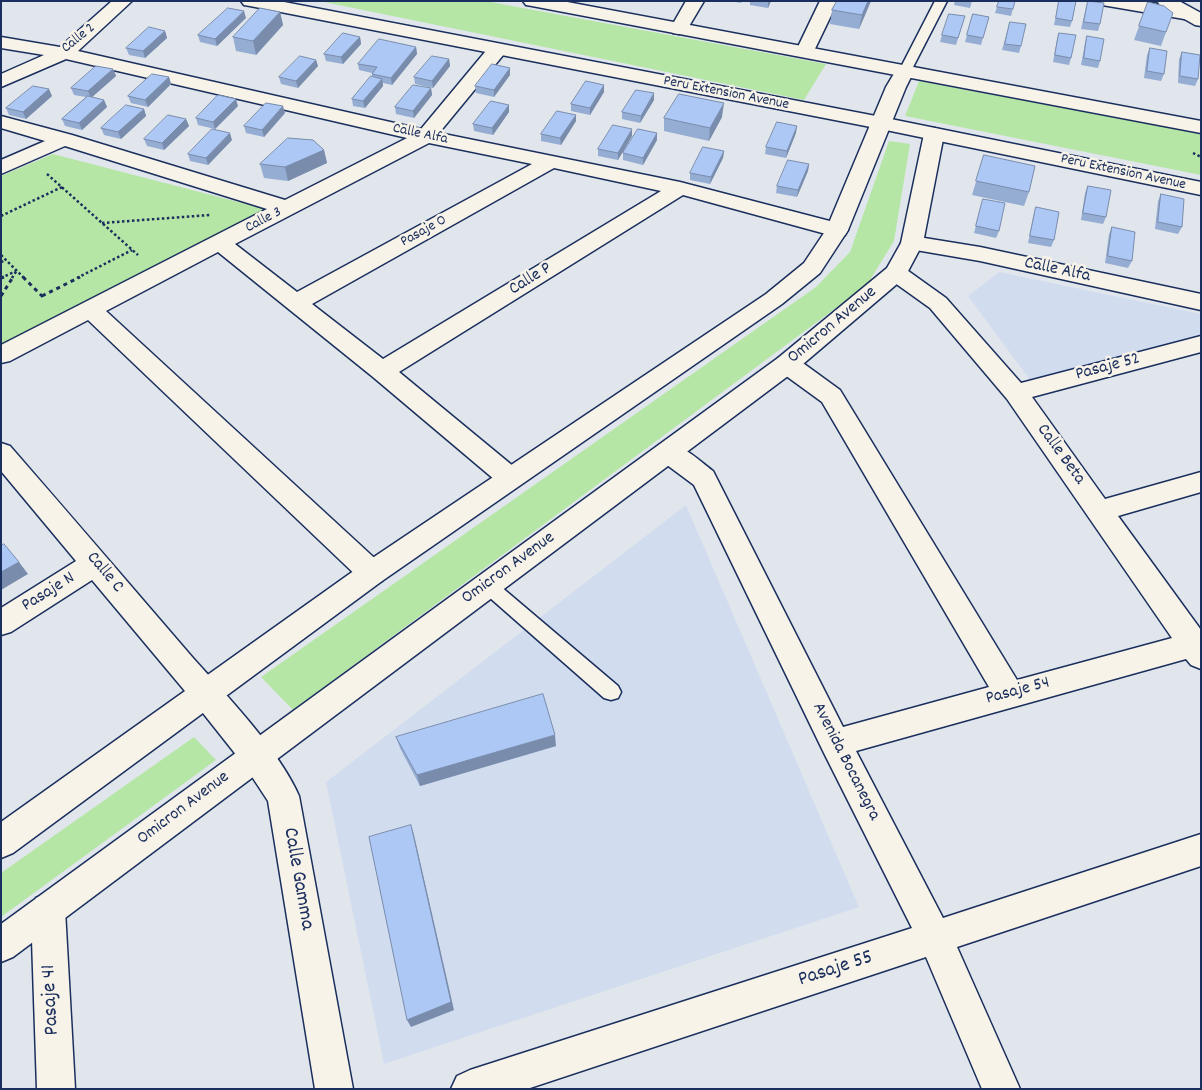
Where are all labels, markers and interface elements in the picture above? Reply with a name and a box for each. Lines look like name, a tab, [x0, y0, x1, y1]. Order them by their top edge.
street label: Calle 2	[59, 20, 99, 58]
street label: Peru Extension Avenue	[662, 73, 790, 115]
street label: Calle Alfa	[391, 120, 449, 150]
street label: Peru Extension Avenue	[1059, 151, 1187, 195]
street label: Calle 3	[243, 204, 285, 238]
street label: Pasaje O	[398, 212, 450, 252]
street label: Calle Alfa	[1022, 253, 1092, 289]
street label: Calle P	[506, 259, 556, 301]
street label: Omicron Avenue	[784, 283, 882, 369]
street label: Pasaje 52	[1074, 349, 1142, 387]
street label: Calle Beta	[1031, 421, 1089, 489]
street label: Omicron Avenue	[458, 528, 560, 610]
street label: Calle C	[81, 548, 127, 598]
street label: Pasaje N	[19, 568, 79, 618]
street label: Pasaje 54	[984, 673, 1052, 711]
street label: Avenida Bocanegra	[806, 699, 884, 825]
street label: Omicron Avenue	[134, 767, 234, 851]
street label: Calle Gamma	[276, 826, 318, 932]
street label: Pasaje 55	[795, 946, 877, 994]
street label: Pasaje 41	[38, 964, 66, 1036]

